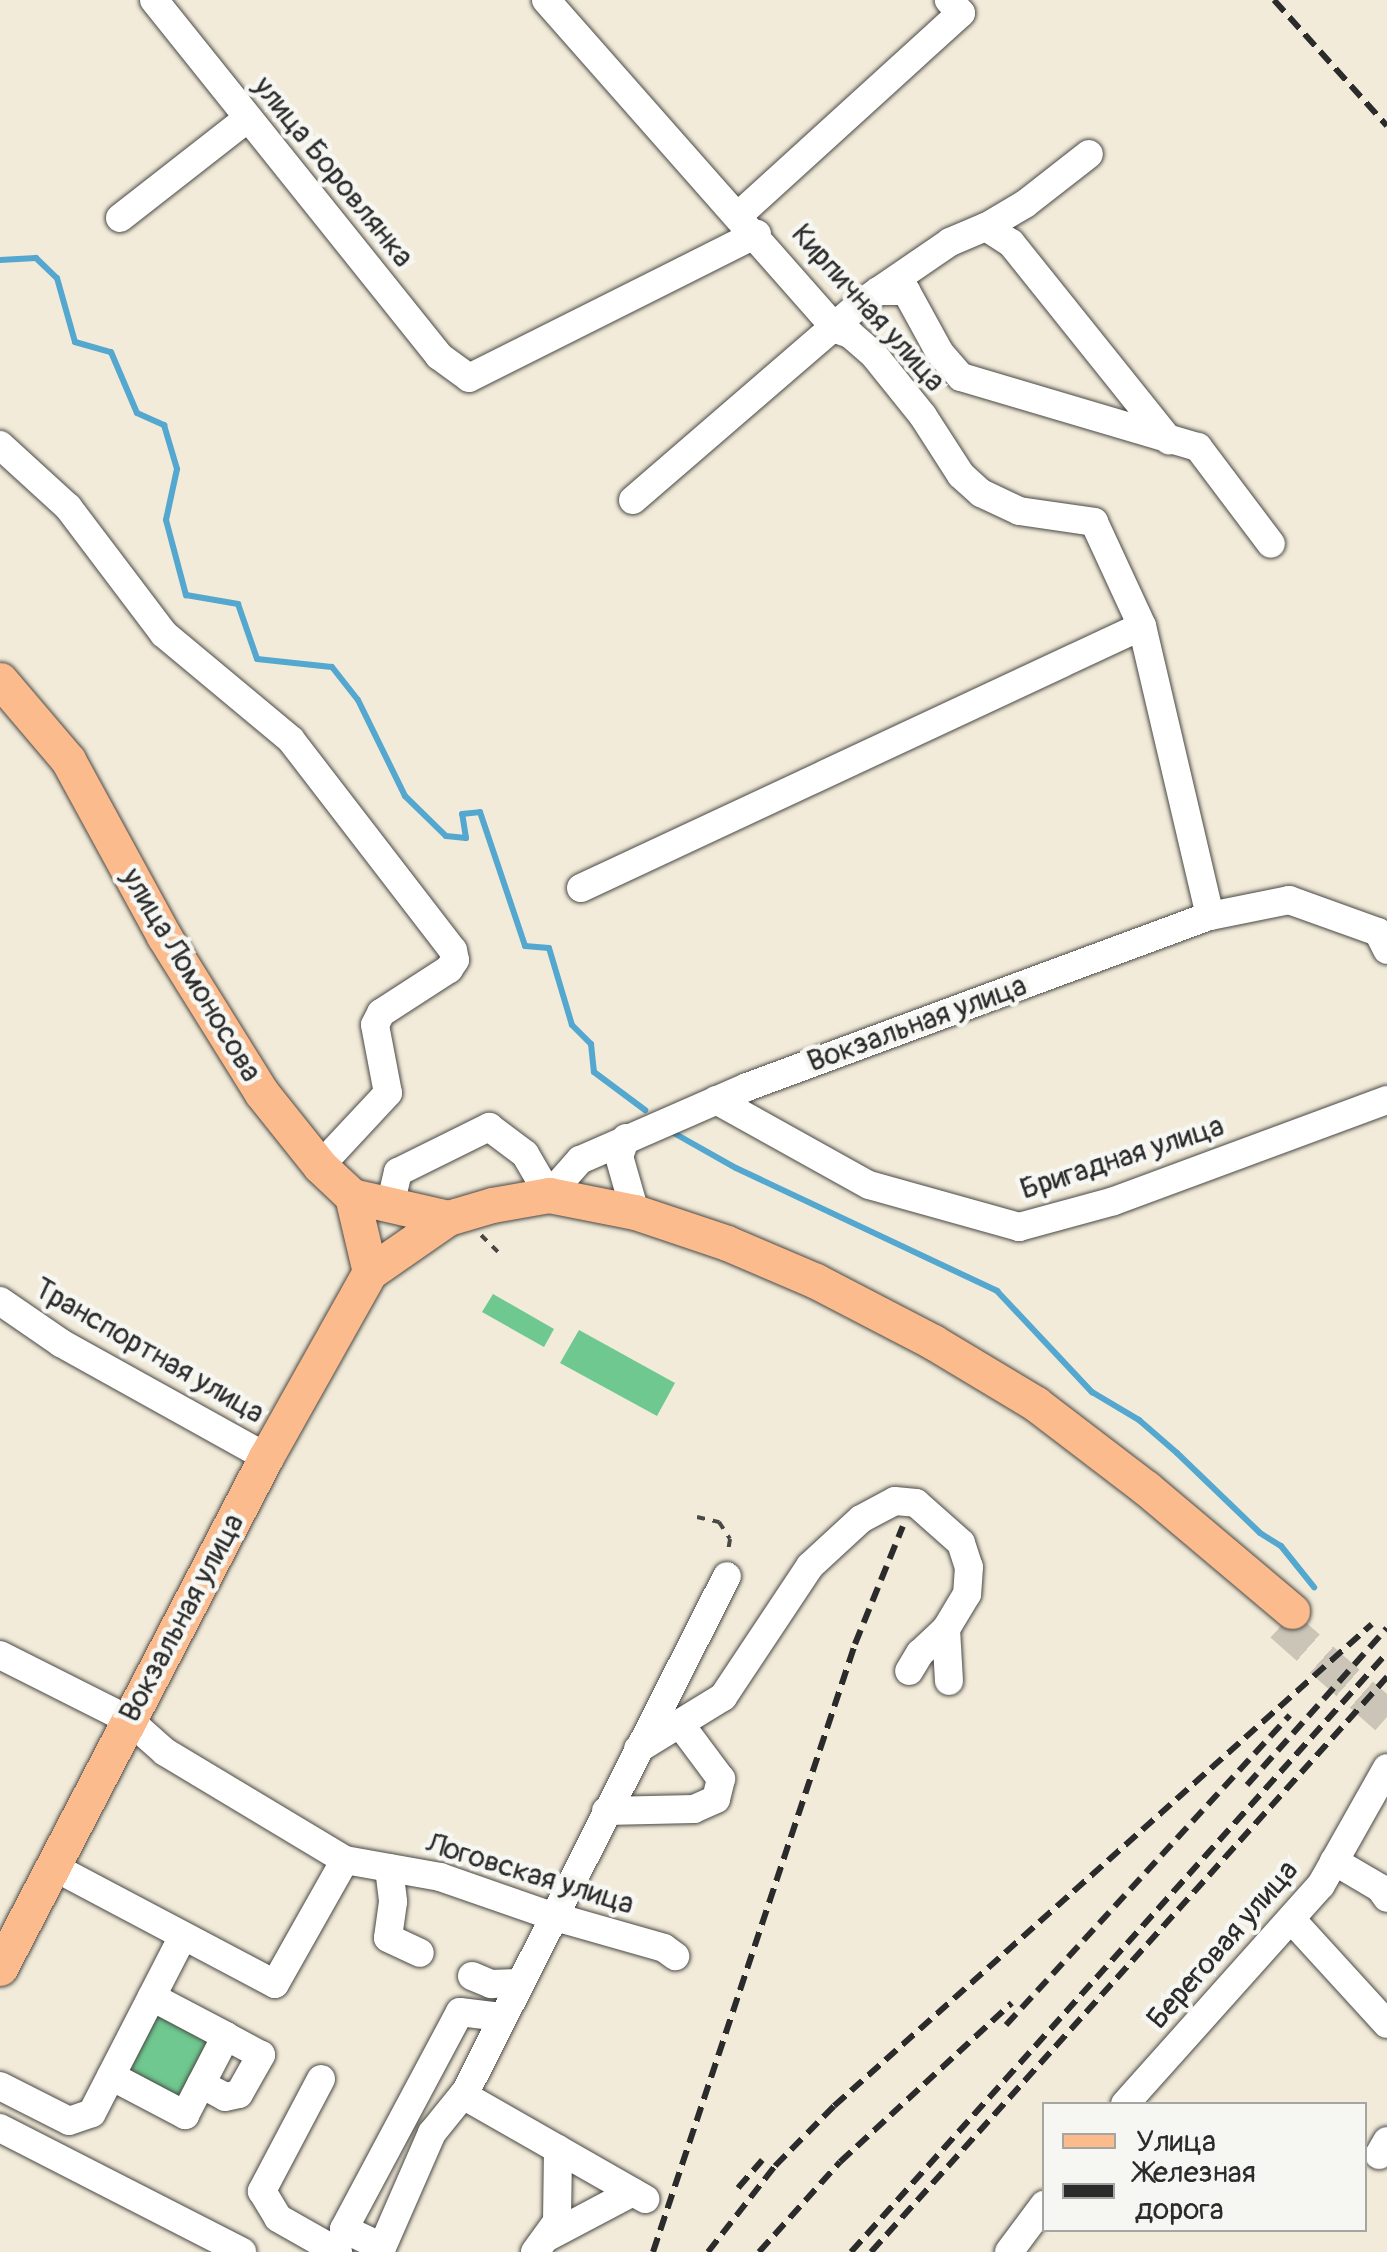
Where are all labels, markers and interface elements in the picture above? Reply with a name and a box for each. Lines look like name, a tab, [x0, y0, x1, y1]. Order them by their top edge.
street label: улица Боровлянка	[245, 70, 421, 274]
street label: Кирпичная улица	[783, 217, 953, 399]
street label: улица Ломоносова	[113, 862, 269, 1088]
street label: Вокзальная улица	[802, 968, 1032, 1080]
street label: Бригадная улица	[1016, 1108, 1228, 1208]
street label: Транспортная улица	[28, 1270, 270, 1432]
street label: Вокзальная улица	[112, 1508, 252, 1728]
street label: Логовская улица	[422, 1825, 638, 1923]
street label: Береговая улица	[1140, 1853, 1306, 2037]
legend	[1042, 2102, 1367, 2232]
text: Улица	[1136, 2123, 1216, 2160]
text: Железная дорога	[1135, 2154, 1256, 2228]

